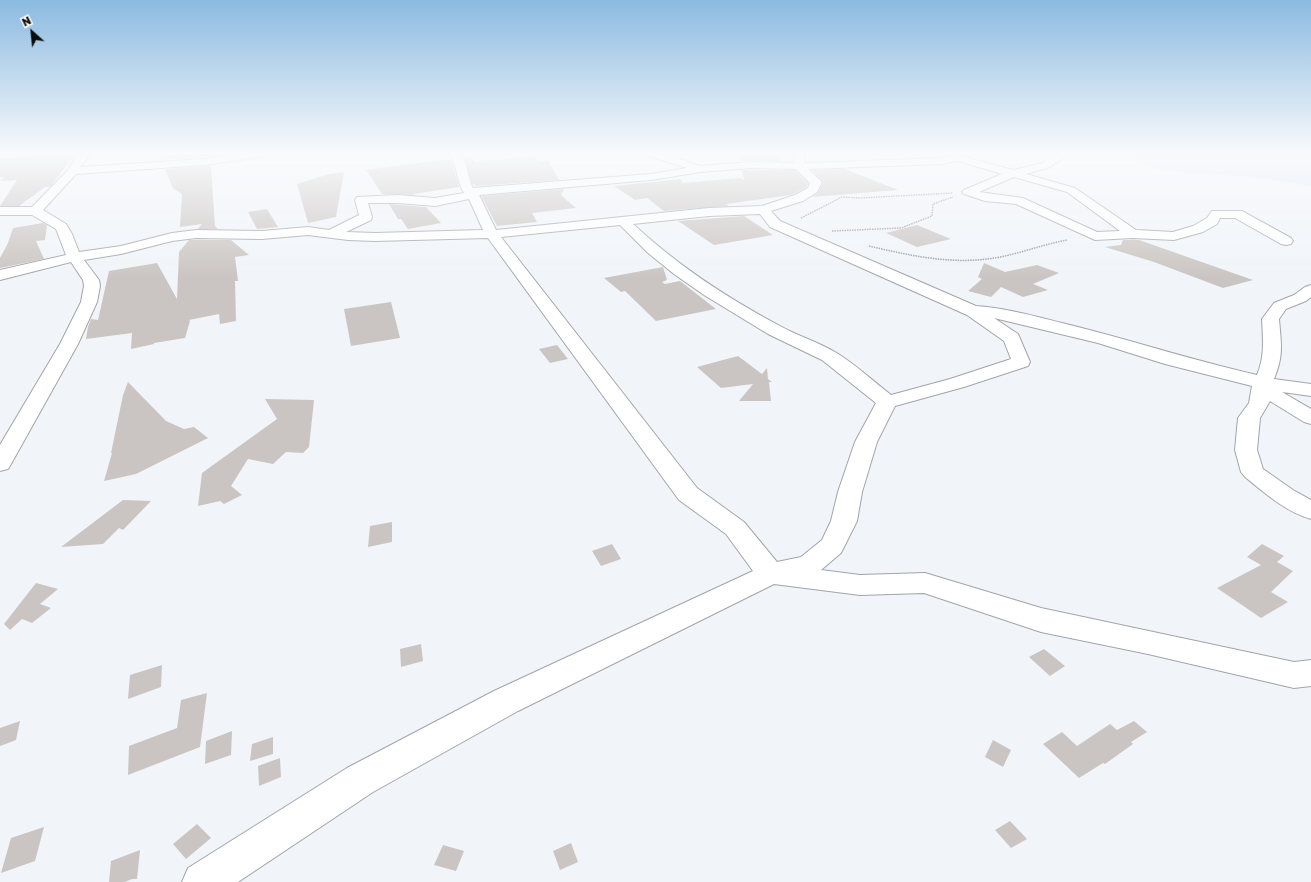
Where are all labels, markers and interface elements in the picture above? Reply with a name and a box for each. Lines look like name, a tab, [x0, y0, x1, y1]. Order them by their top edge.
north arrow	[12, 12, 52, 52]
text: N	[20, 13, 33, 29]

